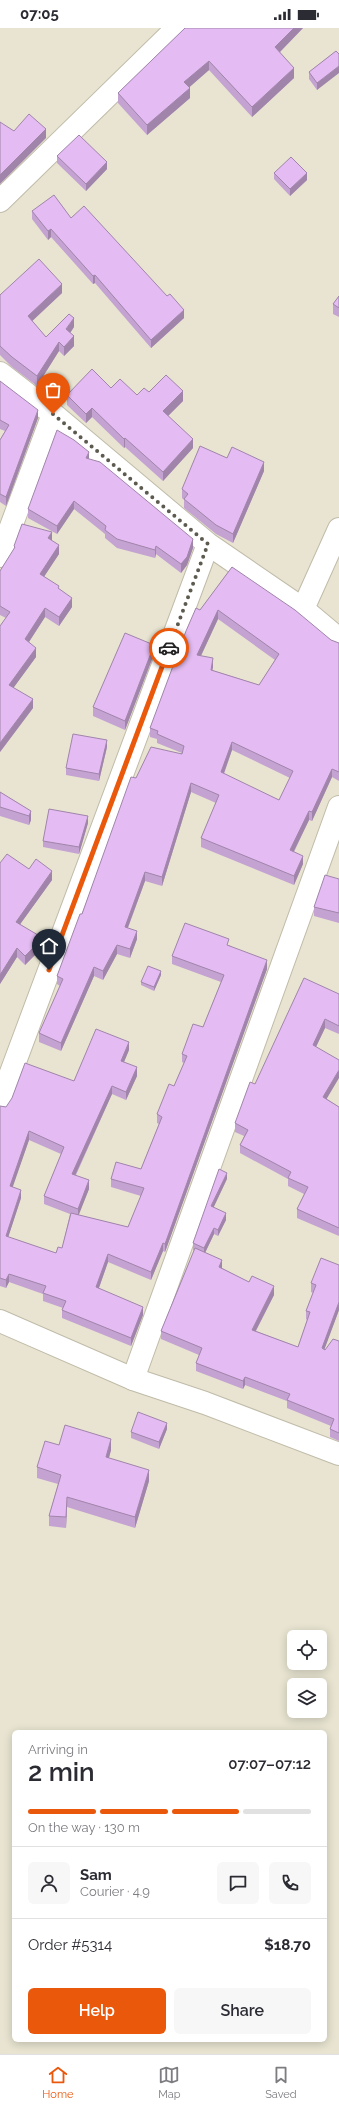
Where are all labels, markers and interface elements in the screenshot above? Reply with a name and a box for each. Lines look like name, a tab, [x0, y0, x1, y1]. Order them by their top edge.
text: 07:05	[20, 5, 59, 23]
pin	[36, 373, 70, 414]
icon: bag	[42, 379, 64, 401]
courier	[149, 628, 189, 668]
icon: car	[158, 637, 180, 659]
pin	[32, 929, 66, 970]
icon: home	[38, 935, 60, 957]
map controls	[287, 1630, 327, 1718]
button: locate	[287, 1630, 327, 1670]
button: layers	[287, 1678, 327, 1718]
text: Arriving in	[28, 1742, 88, 1757]
text: 07:07–07:12	[228, 1755, 311, 1773]
text: 2 min	[28, 1757, 95, 1787]
text: On the way · 130 m	[28, 1820, 140, 1835]
button: person	[28, 1862, 70, 1904]
button: chat	[217, 1862, 259, 1904]
button: phone	[269, 1862, 311, 1904]
text: Sam	[80, 1866, 112, 1884]
text: Courier · 4.9	[80, 1884, 150, 1899]
text: Order #5314	[28, 1936, 112, 1954]
text: $18.70	[264, 1936, 311, 1954]
button: Help	[28, 1988, 166, 2034]
button: Share	[174, 1988, 311, 2034]
tab: Home	[42, 2064, 73, 2101]
tab: Map	[158, 2064, 181, 2101]
tab: Saved	[265, 2064, 297, 2101]

